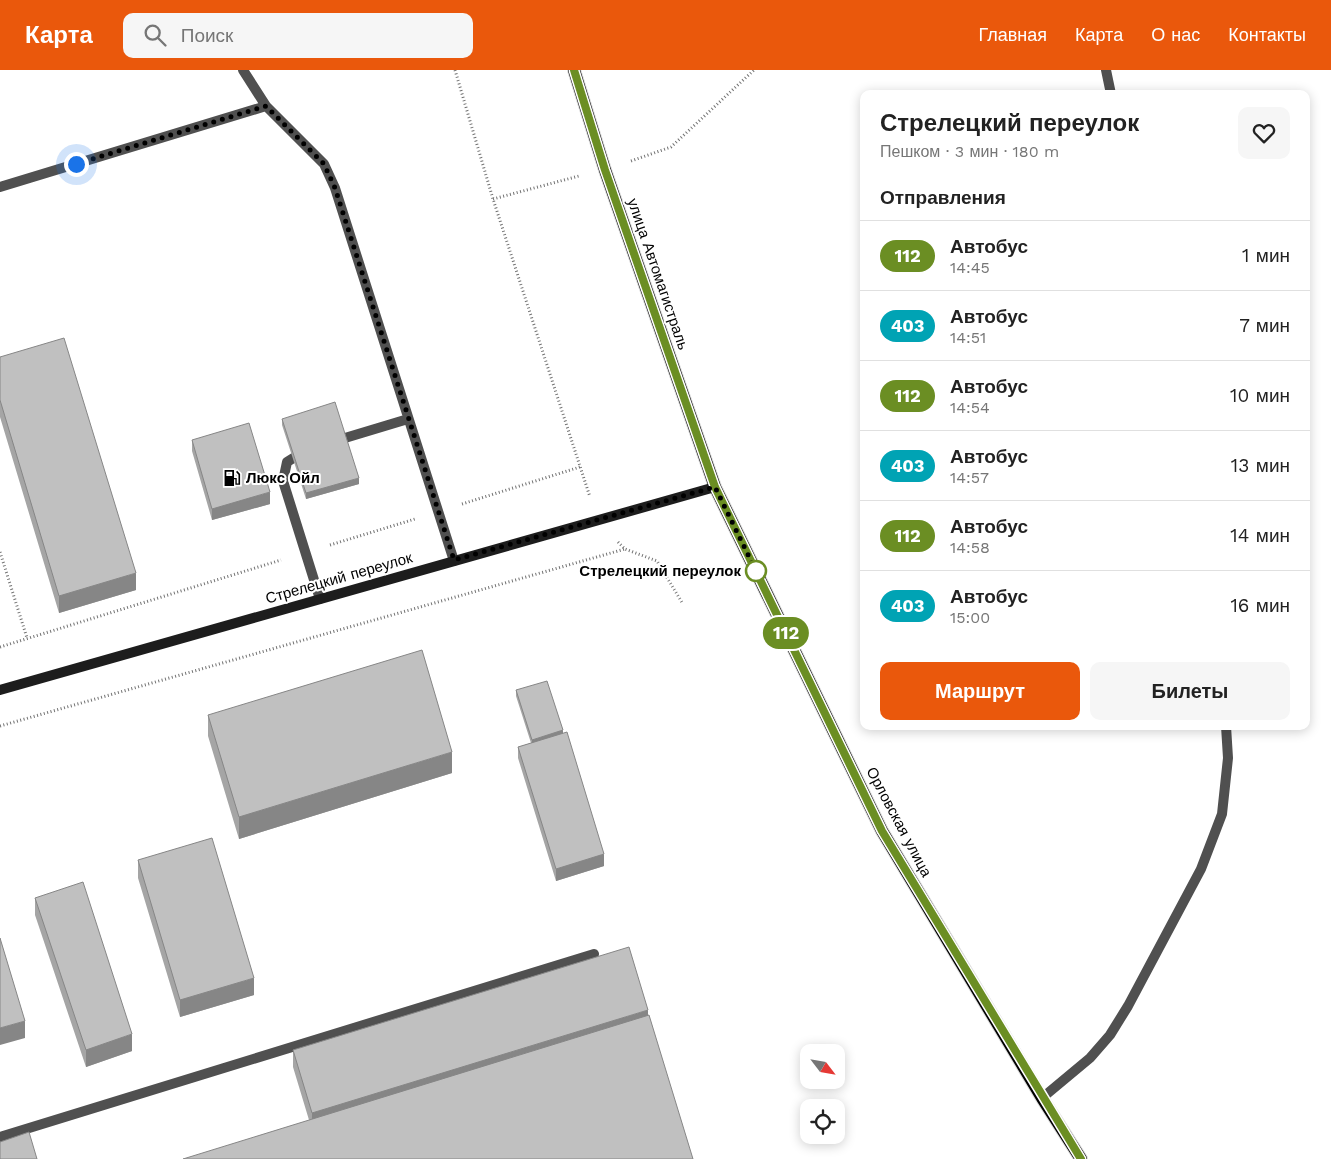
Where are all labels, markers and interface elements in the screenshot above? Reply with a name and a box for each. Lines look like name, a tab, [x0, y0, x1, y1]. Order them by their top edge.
search box	[123, 13, 473, 58]
text: Карта	[25, 21, 93, 49]
icon: search	[141, 21, 169, 49]
text: Поиск	[181, 24, 233, 47]
text: Главная	[978, 24, 1047, 45]
text: Карта	[1075, 24, 1123, 45]
text: О нас	[1151, 24, 1200, 45]
text: Контакты	[1228, 24, 1306, 45]
button: heart	[1238, 107, 1290, 159]
text: Стрелецкий переулок	[880, 109, 1139, 137]
text: Пешком · 3 мин · 180 m	[880, 142, 1059, 161]
your location	[64, 152, 89, 177]
text: Отправления	[880, 186, 1006, 209]
street label: улица Автомагистраль	[624, 196, 692, 352]
text: Автобус	[950, 235, 1028, 258]
text: 1 мин	[1242, 244, 1290, 267]
text: 112	[894, 245, 921, 266]
text: 14:45	[950, 258, 990, 277]
text: Автобус	[950, 305, 1028, 328]
text: 7 мин	[1239, 314, 1290, 337]
text: 403	[891, 315, 924, 336]
text: 14:51	[950, 328, 986, 347]
text: Автобус	[950, 375, 1028, 398]
text: 10 мин	[1230, 384, 1290, 407]
text: 112	[894, 385, 921, 406]
text: 14:54	[950, 398, 990, 417]
text: Автобус	[950, 445, 1028, 468]
text: 13 мин	[1231, 454, 1290, 477]
text: 403	[891, 455, 924, 476]
fuel station icon: Люкс Ойл	[222, 468, 242, 488]
text: 14:57	[950, 468, 989, 487]
place label: Люкс Ойл	[246, 469, 320, 487]
text: Автобус	[950, 515, 1028, 538]
text: 14 мин	[1230, 524, 1290, 547]
text: 112	[894, 525, 921, 546]
text: 14:58	[950, 538, 990, 557]
street label: Стрелецкий переулок	[263, 548, 415, 608]
marker: Стрелецкий переулок	[745, 560, 767, 582]
place label: Стрелецкий переулок	[579, 562, 741, 580]
text: Автобус	[950, 585, 1028, 608]
text: 16 мин	[1230, 594, 1290, 617]
text: 403	[891, 595, 924, 616]
text: 15:00	[950, 608, 990, 627]
line badge: 112	[757, 617, 815, 649]
text: 112	[773, 622, 799, 643]
button: Маршрут	[880, 662, 1080, 720]
button: Билеты	[1090, 662, 1290, 720]
street label: Орловская улица	[862, 764, 936, 881]
north arrow	[800, 1044, 845, 1089]
map controls	[800, 1044, 845, 1144]
button: locate	[800, 1099, 845, 1144]

